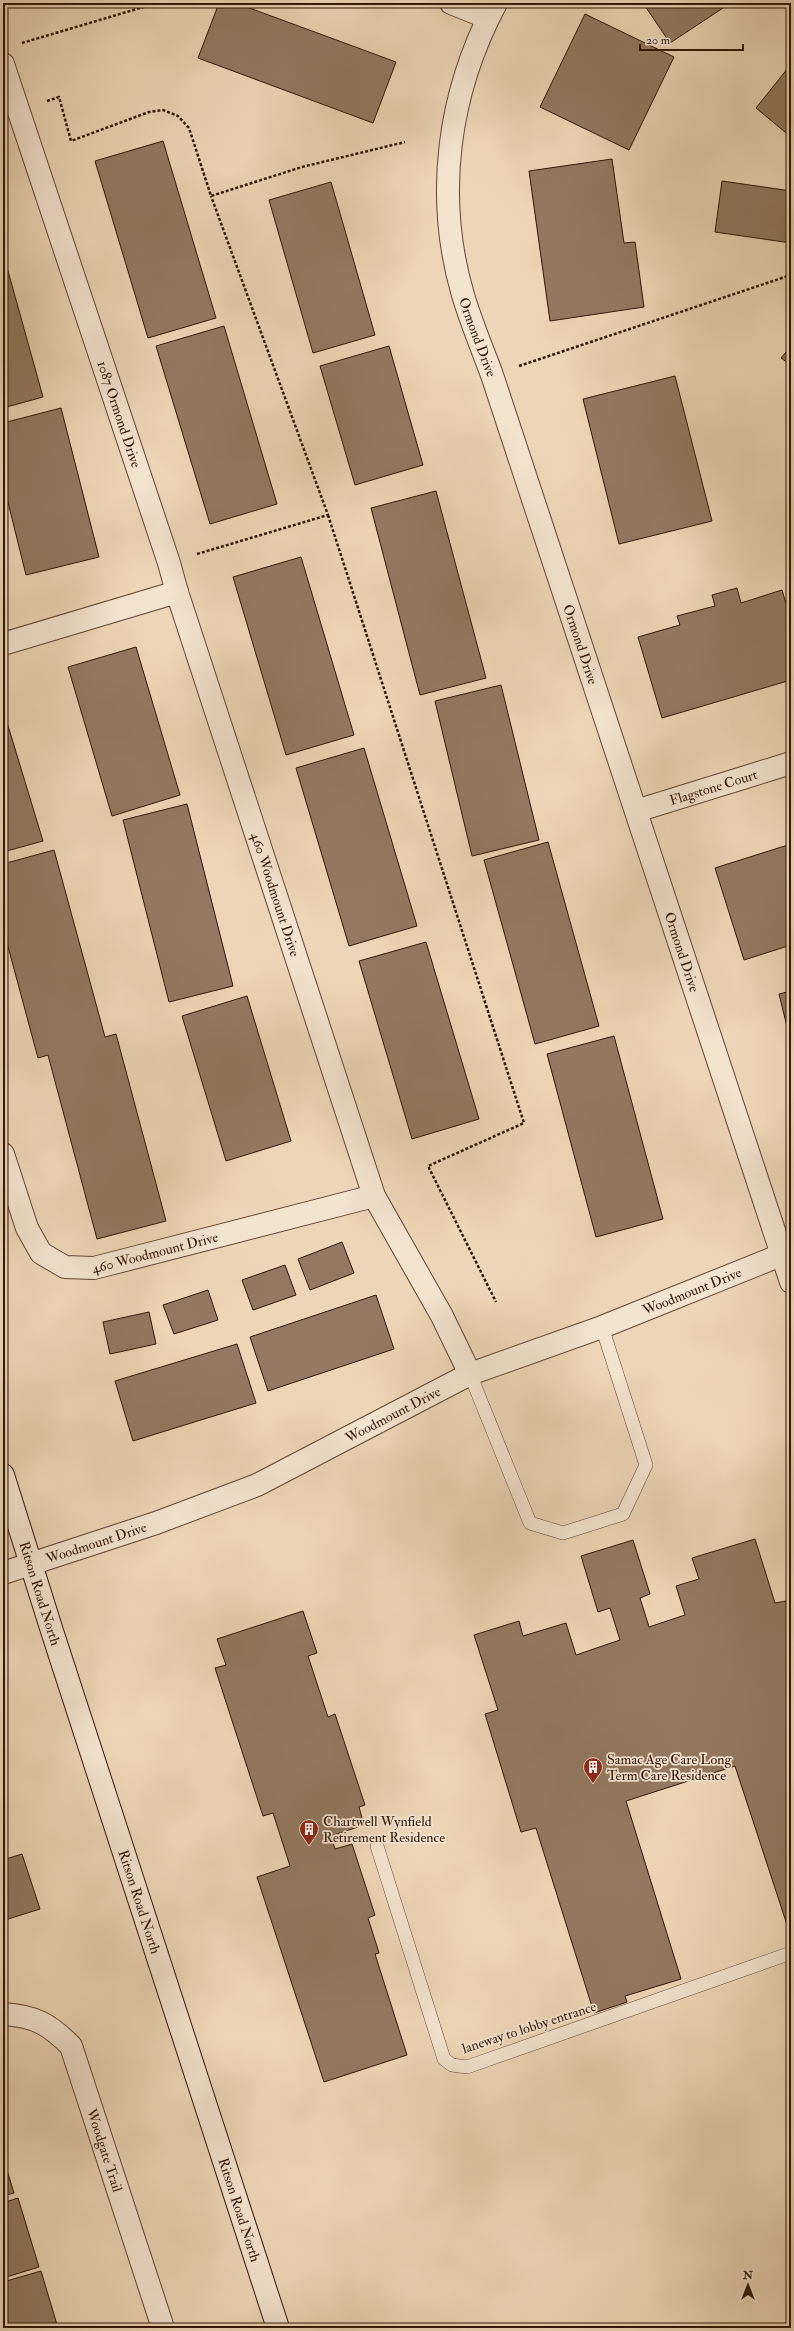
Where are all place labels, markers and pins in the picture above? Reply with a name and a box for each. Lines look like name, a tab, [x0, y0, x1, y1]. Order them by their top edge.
place label: Samac Age Care Long Term Care Residence	[607, 1751, 732, 1784]
building icon: Samac Age Care Long Term Care Residence	[582, 1756, 604, 1784]
place label: Chartwell Wynfield Retirement Residence	[323, 1813, 445, 1846]
building icon: Chartwell Wynfield Retirement Residence	[298, 1818, 320, 1846]

